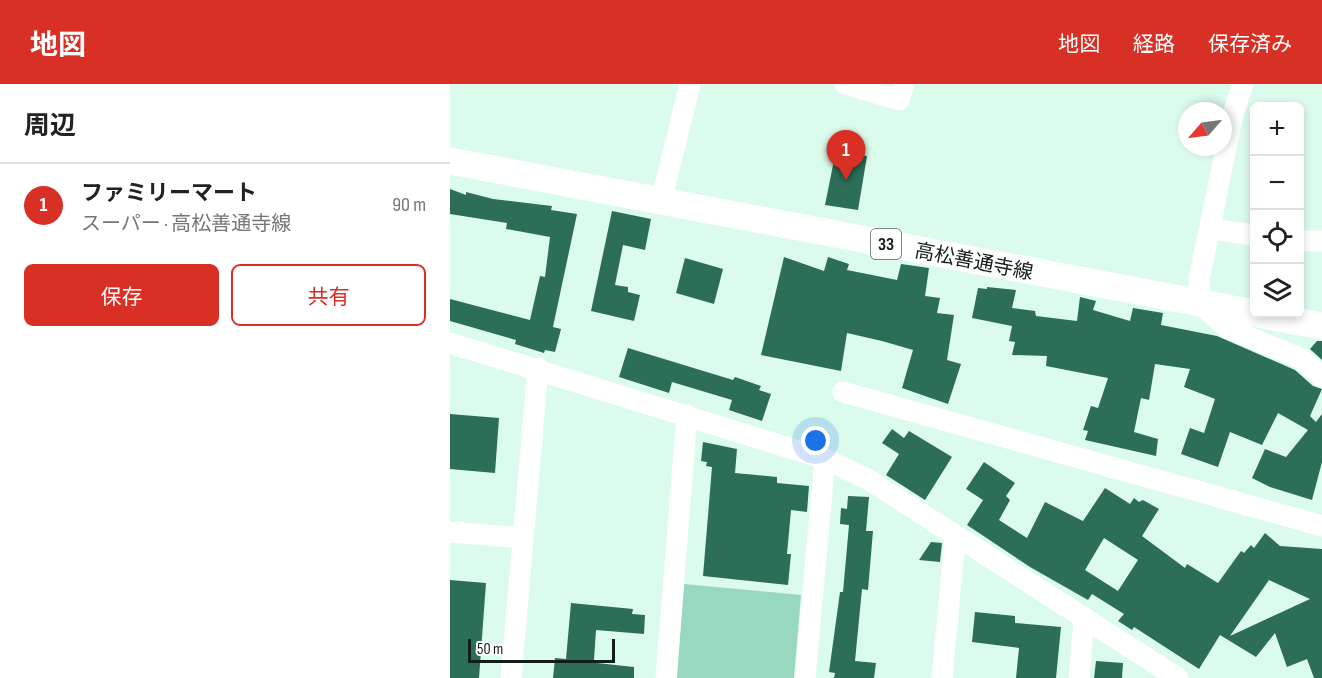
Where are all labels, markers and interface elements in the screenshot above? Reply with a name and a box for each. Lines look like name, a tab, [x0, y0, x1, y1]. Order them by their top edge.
text: 地図	[30, 29, 86, 62]
text: 地図	[1058, 32, 1100, 57]
text: 経路	[1133, 32, 1175, 57]
text: 保存済み	[1208, 32, 1292, 57]
north arrow	[1178, 102, 1232, 156]
map controls	[1250, 102, 1304, 318]
button: +	[1250, 102, 1304, 156]
text: 周辺	[24, 111, 76, 142]
pin: 1	[826, 130, 866, 180]
button: −	[1250, 156, 1304, 210]
text: ファミリーマート	[81, 180, 257, 207]
text: 1	[40, 193, 47, 217]
text: 90 m	[392, 193, 426, 217]
button: locate	[1250, 210, 1304, 264]
text: スーパー · 高松善通寺線	[81, 212, 291, 236]
road number: 33	[871, 229, 901, 259]
street label: 高松善通寺線	[913, 239, 1035, 285]
button: 保存	[24, 264, 219, 326]
button: 共有	[231, 264, 426, 326]
button: layers	[1250, 264, 1304, 318]
your location	[801, 426, 830, 455]
scale bar	[468, 636, 615, 664]
text: 50 m	[477, 640, 503, 659]

